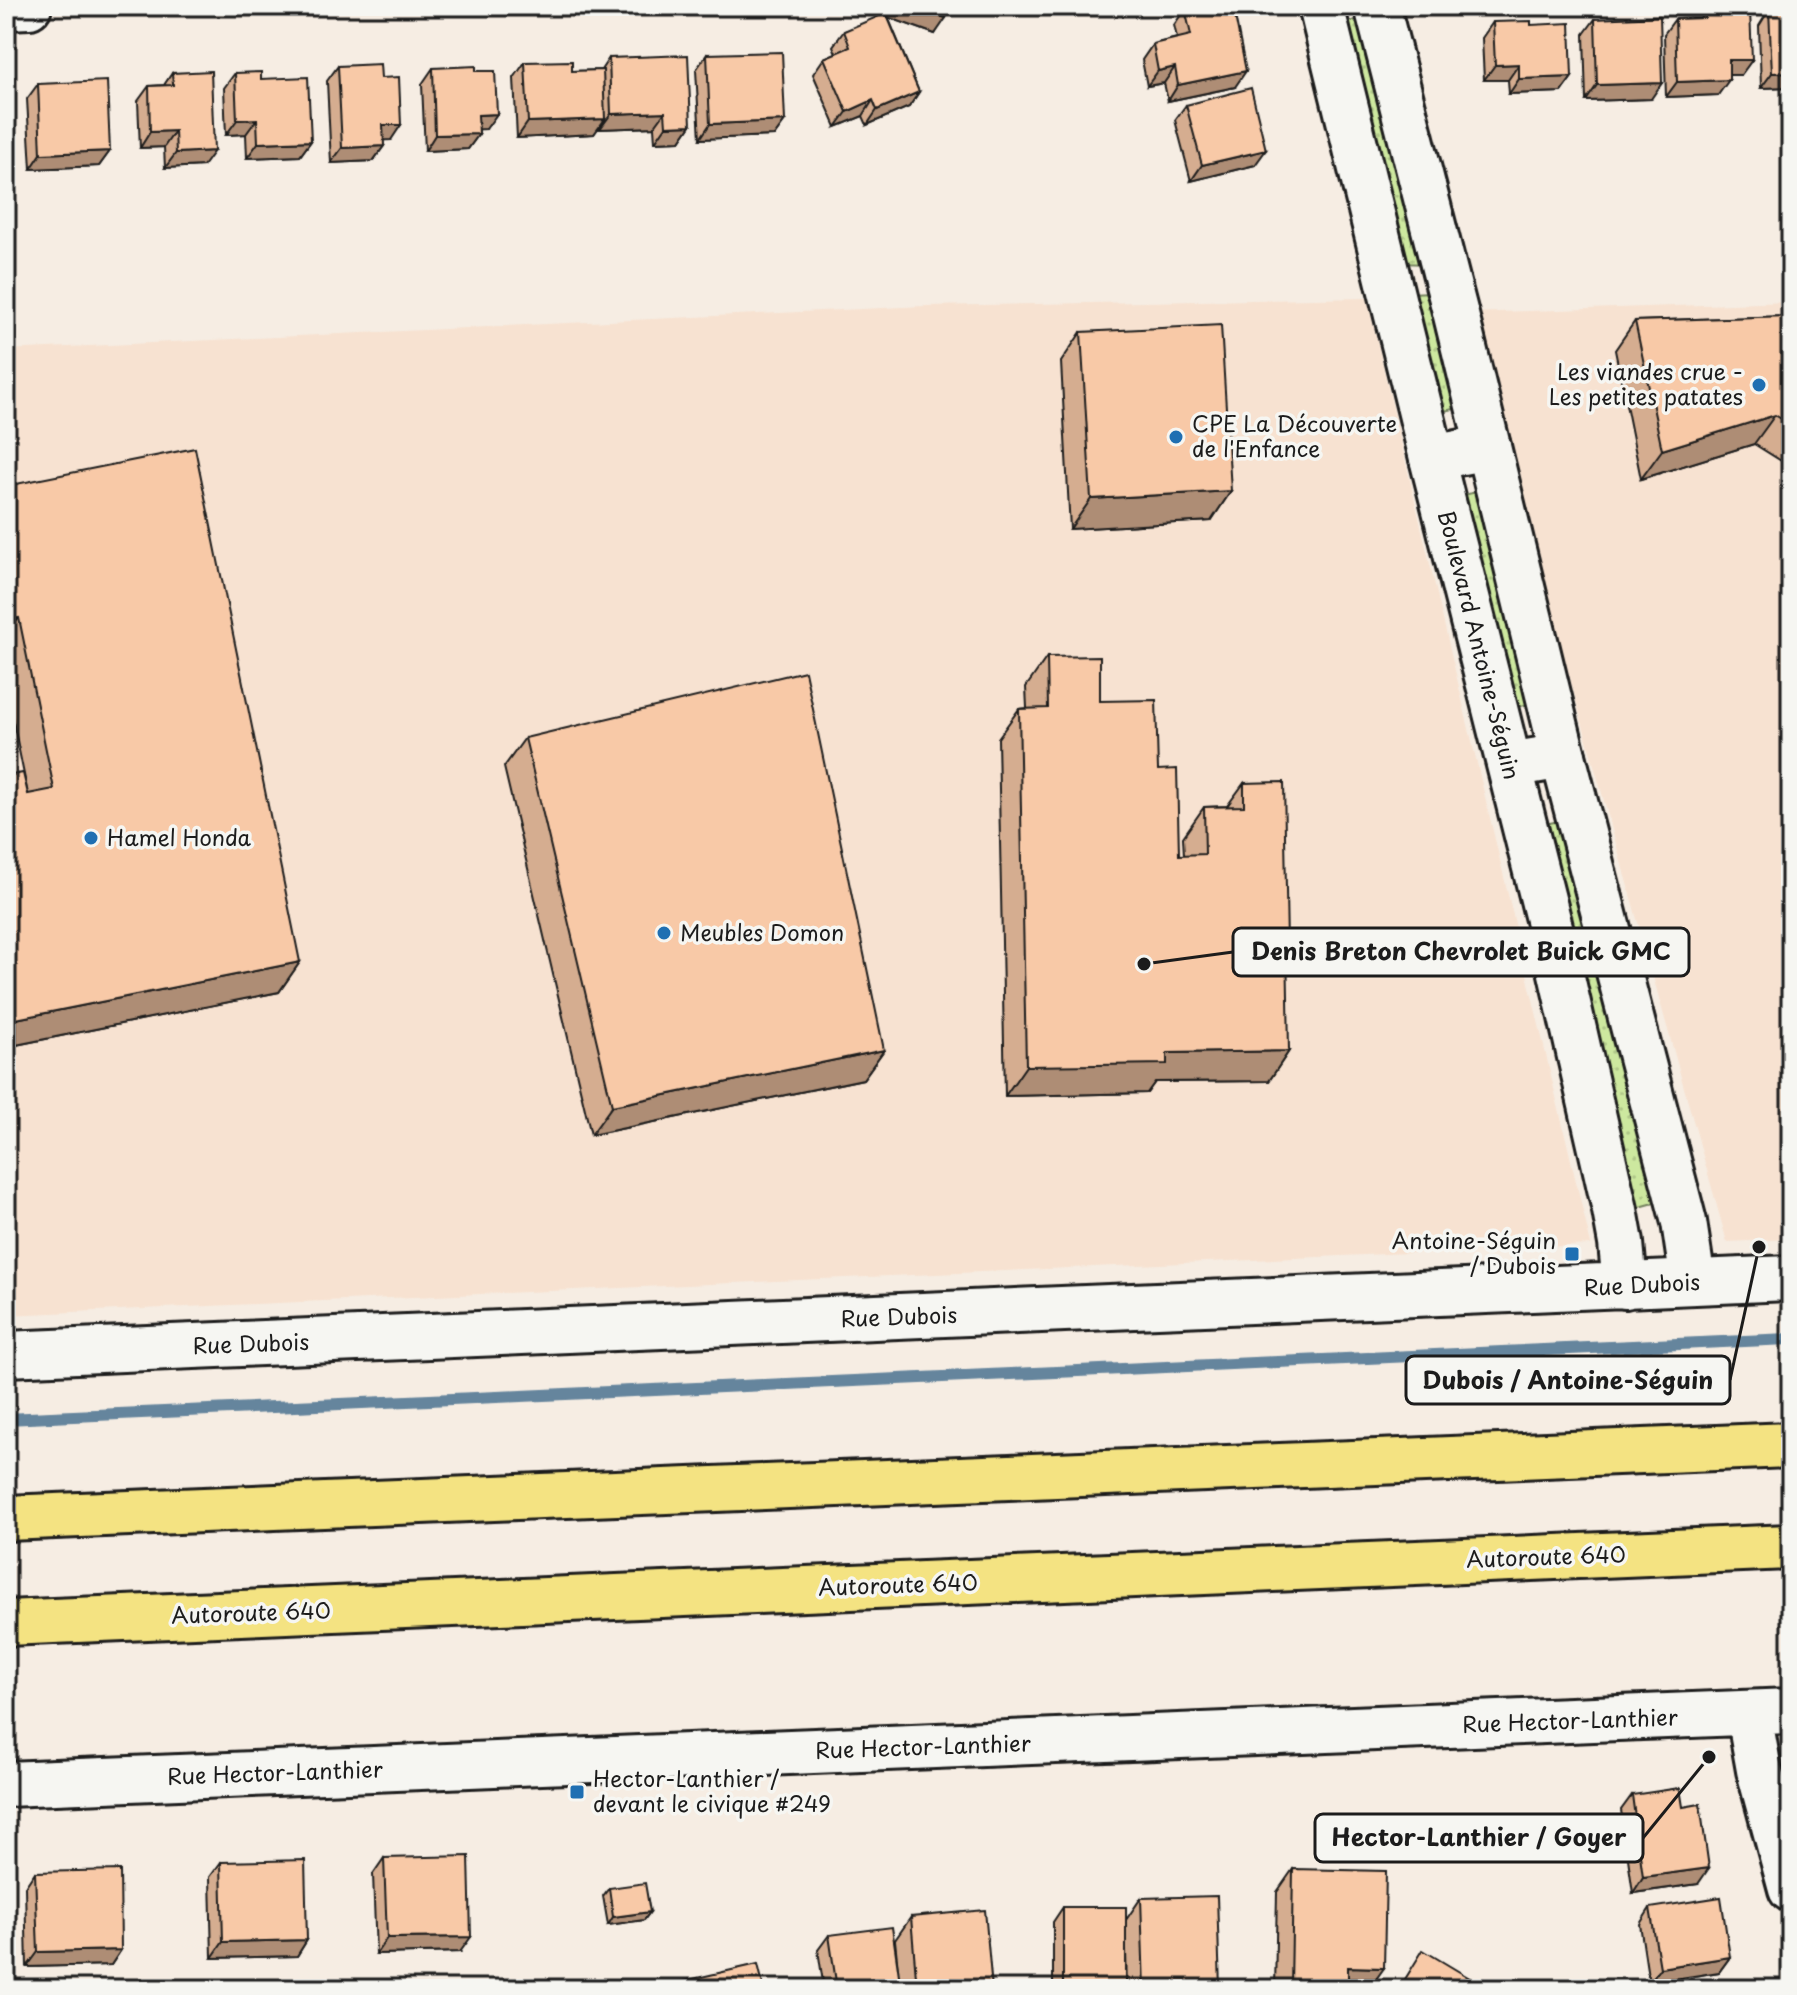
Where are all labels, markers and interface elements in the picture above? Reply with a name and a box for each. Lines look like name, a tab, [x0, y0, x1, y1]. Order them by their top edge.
place label: Les viandes crue - Les petites patates	[1549, 354, 1743, 412]
marker: Les viandes crue - Les petites patates	[1750, 376, 1768, 394]
place label: CPE La Découverte de l'Enfance	[1192, 406, 1397, 464]
marker: CPE La Découverte de l'Enfance	[1167, 428, 1185, 446]
street label: Boulevard Antoine-Séguin	[1431, 507, 1530, 783]
place label: Hamel Honda	[107, 820, 252, 853]
marker: Hamel Honda	[82, 829, 100, 847]
place label: Meubles Domon	[680, 915, 844, 948]
marker: Meubles Domon	[655, 924, 673, 942]
callout: Denis Breton Chevrolet Buick GMC	[1233, 928, 1689, 976]
text: Denis Breton Chevrolet Buick GMC	[1251, 932, 1671, 968]
place label: Antoine-Séguin / Dubois	[1392, 1223, 1556, 1281]
marker: Antoine-Séguin / Dubois	[1563, 1245, 1581, 1263]
street label: Rue Dubois	[1583, 1264, 1701, 1303]
street label: Rue Dubois	[840, 1297, 958, 1334]
street label: Rue Dubois	[192, 1324, 310, 1361]
callout: Dubois / Antoine-Séguin	[1406, 1356, 1730, 1404]
text: Dubois / Antoine-Séguin	[1423, 1361, 1713, 1397]
street label: Autoroute 640	[1466, 1536, 1626, 1575]
street label: Autoroute 640	[818, 1564, 978, 1603]
street label: Autoroute 640	[171, 1592, 331, 1631]
street label: Rue Hector-Lanthier	[1462, 1699, 1678, 1740]
street label: Rue Hector-Lanthier	[815, 1725, 1031, 1766]
street label: Rue Hector-Lanthier	[167, 1751, 383, 1792]
place label: Hector-Lanthier / devant le civique #249	[593, 1761, 831, 1819]
marker: Hector-Lanthier / devant le civique #249	[568, 1783, 586, 1801]
callout: Hector-Lanthier / Goyer	[1315, 1814, 1643, 1862]
text: Hector-Lanthier / Goyer	[1332, 1818, 1627, 1854]

